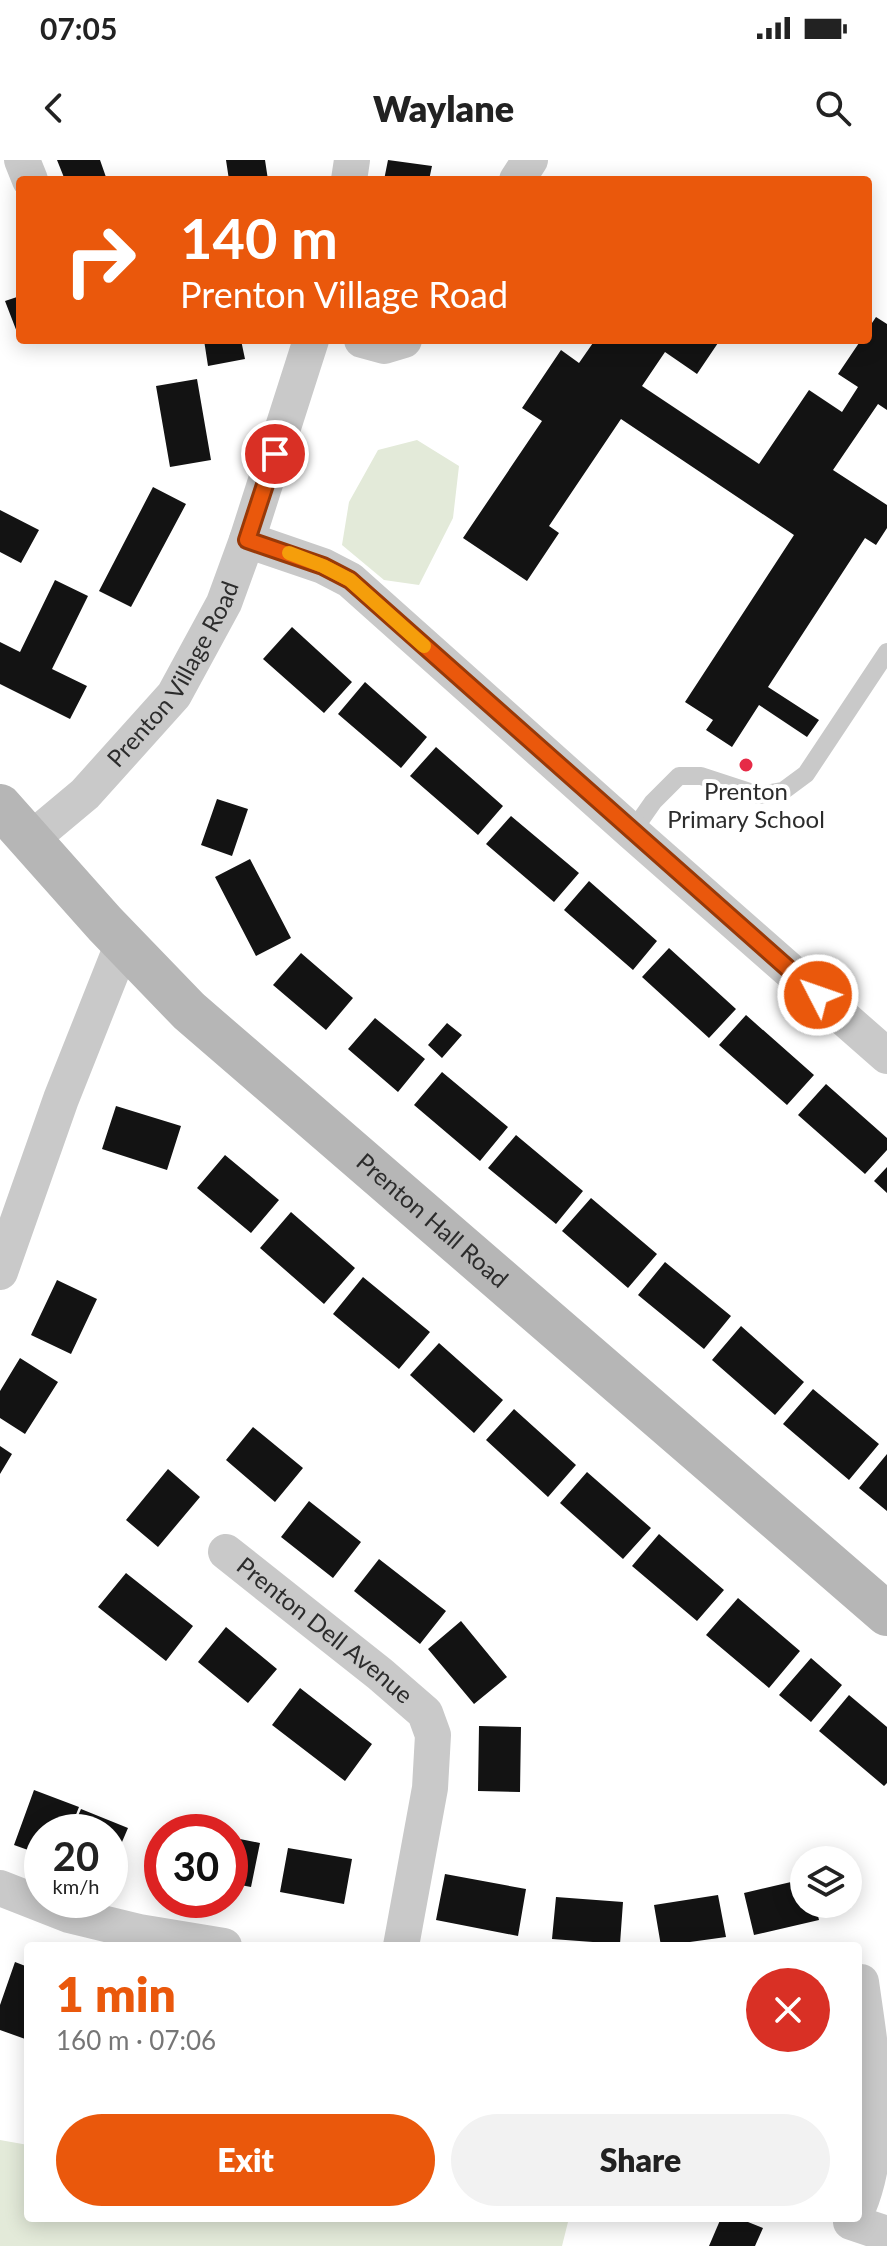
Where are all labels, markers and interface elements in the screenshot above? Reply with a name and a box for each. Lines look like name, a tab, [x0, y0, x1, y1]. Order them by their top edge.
text: 07:05	[40, 10, 117, 46]
icon: back	[32, 86, 76, 130]
text: Waylane	[373, 86, 514, 130]
icon: search	[811, 86, 855, 130]
text: 140 m	[180, 204, 338, 271]
icon: right	[48, 208, 152, 312]
text: Prenton Village Road	[180, 272, 508, 316]
pin	[241, 420, 309, 488]
icon: arrive	[253, 432, 297, 476]
street label: Prenton Village Road	[100, 577, 244, 772]
marker: Prenton Primary School	[737, 756, 755, 774]
place label: Prenton Primary School	[667, 776, 825, 833]
position arrow	[776, 953, 860, 1037]
street label: Prenton Hall Road	[351, 1146, 515, 1293]
street label: Prenton Dell Avenue	[232, 1550, 419, 1709]
speed limit sign: 30	[144, 1814, 248, 1918]
text: 20	[53, 1832, 99, 1880]
map controls	[790, 1846, 862, 1918]
button: layers	[790, 1846, 862, 1918]
text: km/h	[53, 1874, 99, 1898]
text: 1 min	[56, 1965, 176, 2022]
button: close	[746, 1968, 830, 2052]
text: 160 m · 07:06	[56, 2024, 216, 2056]
button: Exit	[56, 2114, 435, 2206]
button: Share	[451, 2114, 830, 2206]

